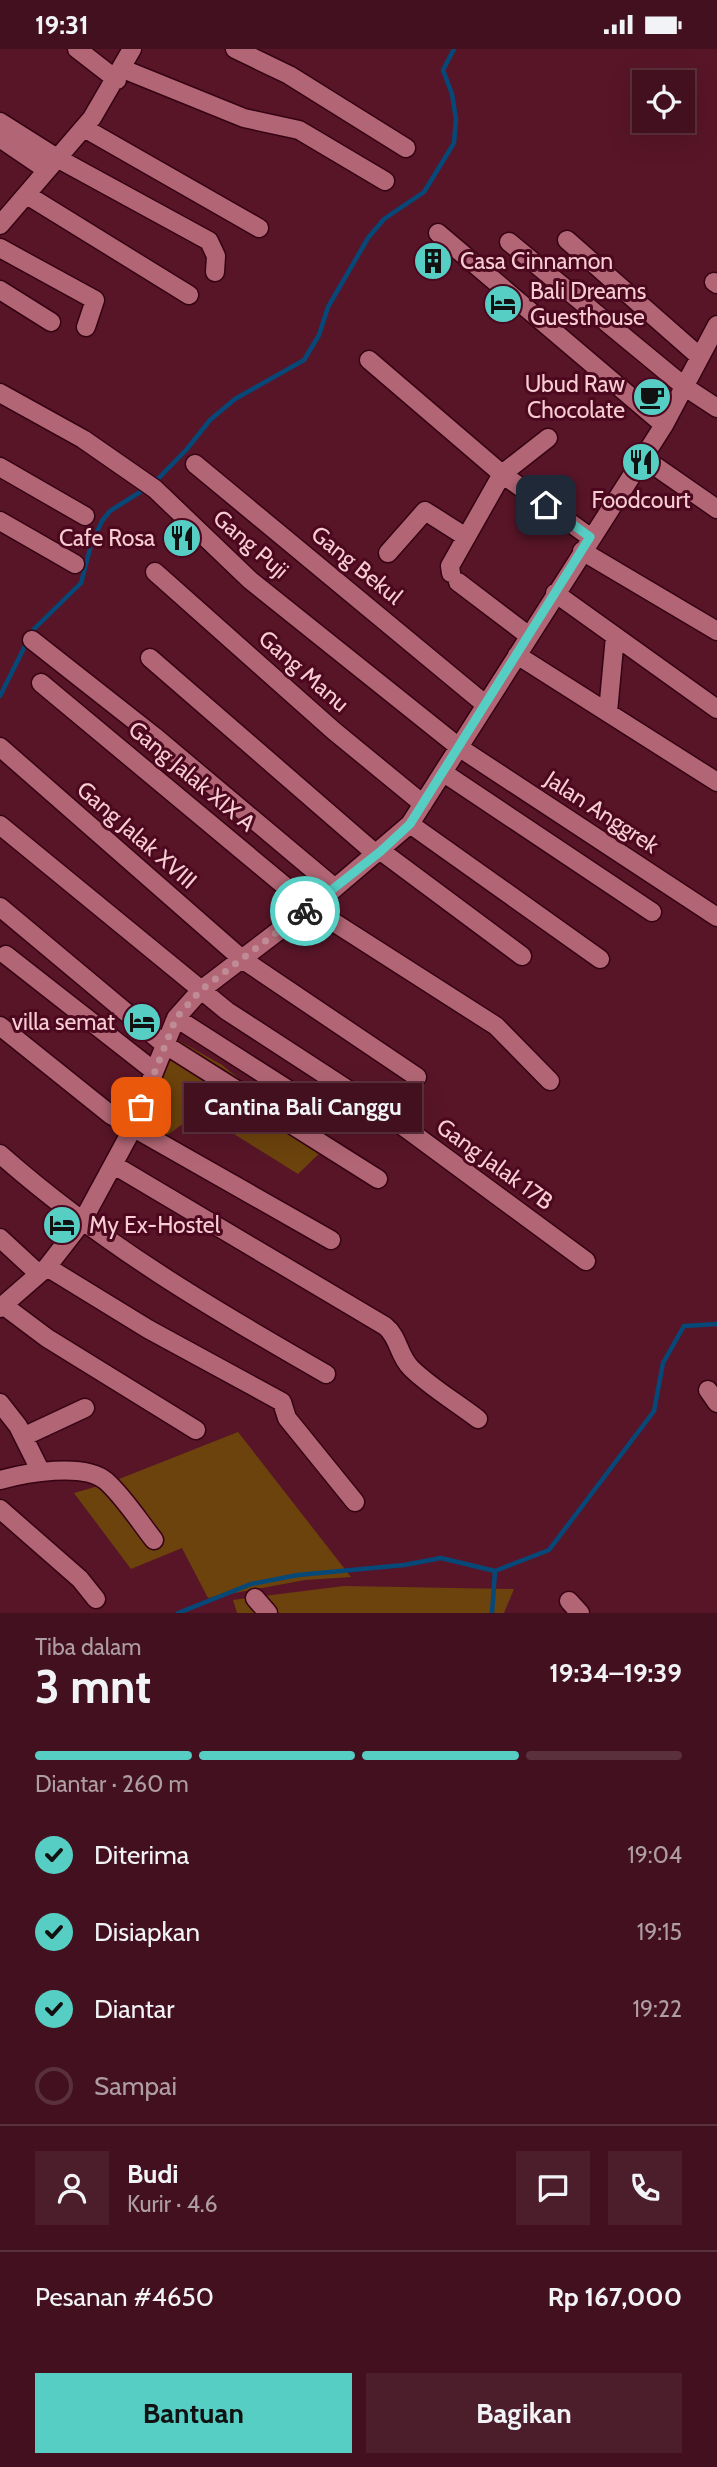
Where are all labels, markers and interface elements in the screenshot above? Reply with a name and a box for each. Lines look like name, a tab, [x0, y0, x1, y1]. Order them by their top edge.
text: 19:31	[35, 9, 89, 41]
map controls	[632, 70, 695, 133]
button: locate	[632, 70, 695, 133]
building icon: Casa Cinnamon	[412, 240, 454, 282]
place label: Casa Cinnamon	[460, 247, 613, 275]
place label: Bali Dreams Guesthouse	[530, 277, 646, 331]
hotel icon: Bali Dreams Guesthouse	[482, 283, 524, 325]
place label: Ubud Raw Chocolate	[525, 370, 625, 424]
cafe icon: Ubud Raw Chocolate	[631, 376, 673, 418]
restaurant icon: Foodcourt	[620, 441, 662, 483]
pin	[516, 475, 576, 535]
icon: home	[527, 486, 565, 524]
place label: Foodcourt	[591, 486, 691, 514]
street label: Gang Puji	[208, 504, 294, 584]
restaurant icon: Cafe Rosa	[161, 517, 203, 559]
street label: Gang Bekul	[306, 520, 409, 611]
place label: Cafe Rosa	[59, 524, 155, 552]
street label: Gang Manu	[253, 624, 355, 718]
street label: Gang Jalak XIX A	[123, 715, 261, 837]
street label: Jalan Anggrek	[539, 764, 665, 860]
street label: Gang Jalak XVIII	[71, 775, 203, 895]
courier	[270, 876, 340, 946]
icon: bike	[286, 892, 324, 930]
hotel icon: villa semat	[121, 1001, 163, 1043]
place label: villa semat	[12, 1008, 115, 1036]
pin	[111, 1077, 171, 1137]
callout: Cantina Bali Canggu	[183, 1083, 421, 1131]
icon: bag	[122, 1088, 160, 1126]
text: Cantina Bali Canggu	[204, 1093, 402, 1121]
street label: Gang Jalak 17B	[431, 1112, 559, 1216]
hotel icon: My Ex-Hostel	[41, 1204, 83, 1246]
place label: My Ex-Hostel	[89, 1211, 221, 1239]
text: Tiba dalam	[35, 1633, 141, 1661]
text: 19:34–19:39	[549, 1657, 682, 1689]
text: 3 mnt	[35, 1659, 151, 1715]
text: Diantar · 260 m	[35, 1770, 189, 1798]
icon: check	[35, 1836, 73, 1874]
text: Diterima	[94, 1839, 189, 1871]
text: 19:04	[627, 1841, 682, 1869]
icon: check	[35, 1913, 73, 1951]
text: Disiapkan	[94, 1916, 200, 1948]
text: 19:15	[637, 1918, 682, 1946]
icon: check	[35, 1990, 73, 2028]
text: Diantar	[94, 1993, 175, 2025]
text: 19:22	[633, 1995, 682, 2023]
text: Sampai	[94, 2070, 177, 2102]
button: person	[35, 2151, 109, 2225]
button: chat	[516, 2151, 590, 2225]
button: phone	[608, 2151, 682, 2225]
text: Budi	[127, 2158, 179, 2190]
text: Kurir · 4.6	[127, 2190, 218, 2218]
text: Pesanan #4650	[35, 2281, 214, 2313]
text: Rp 167,000	[548, 2281, 682, 2313]
button: Bantuan	[35, 2373, 352, 2453]
button: Bagikan	[366, 2373, 682, 2453]

